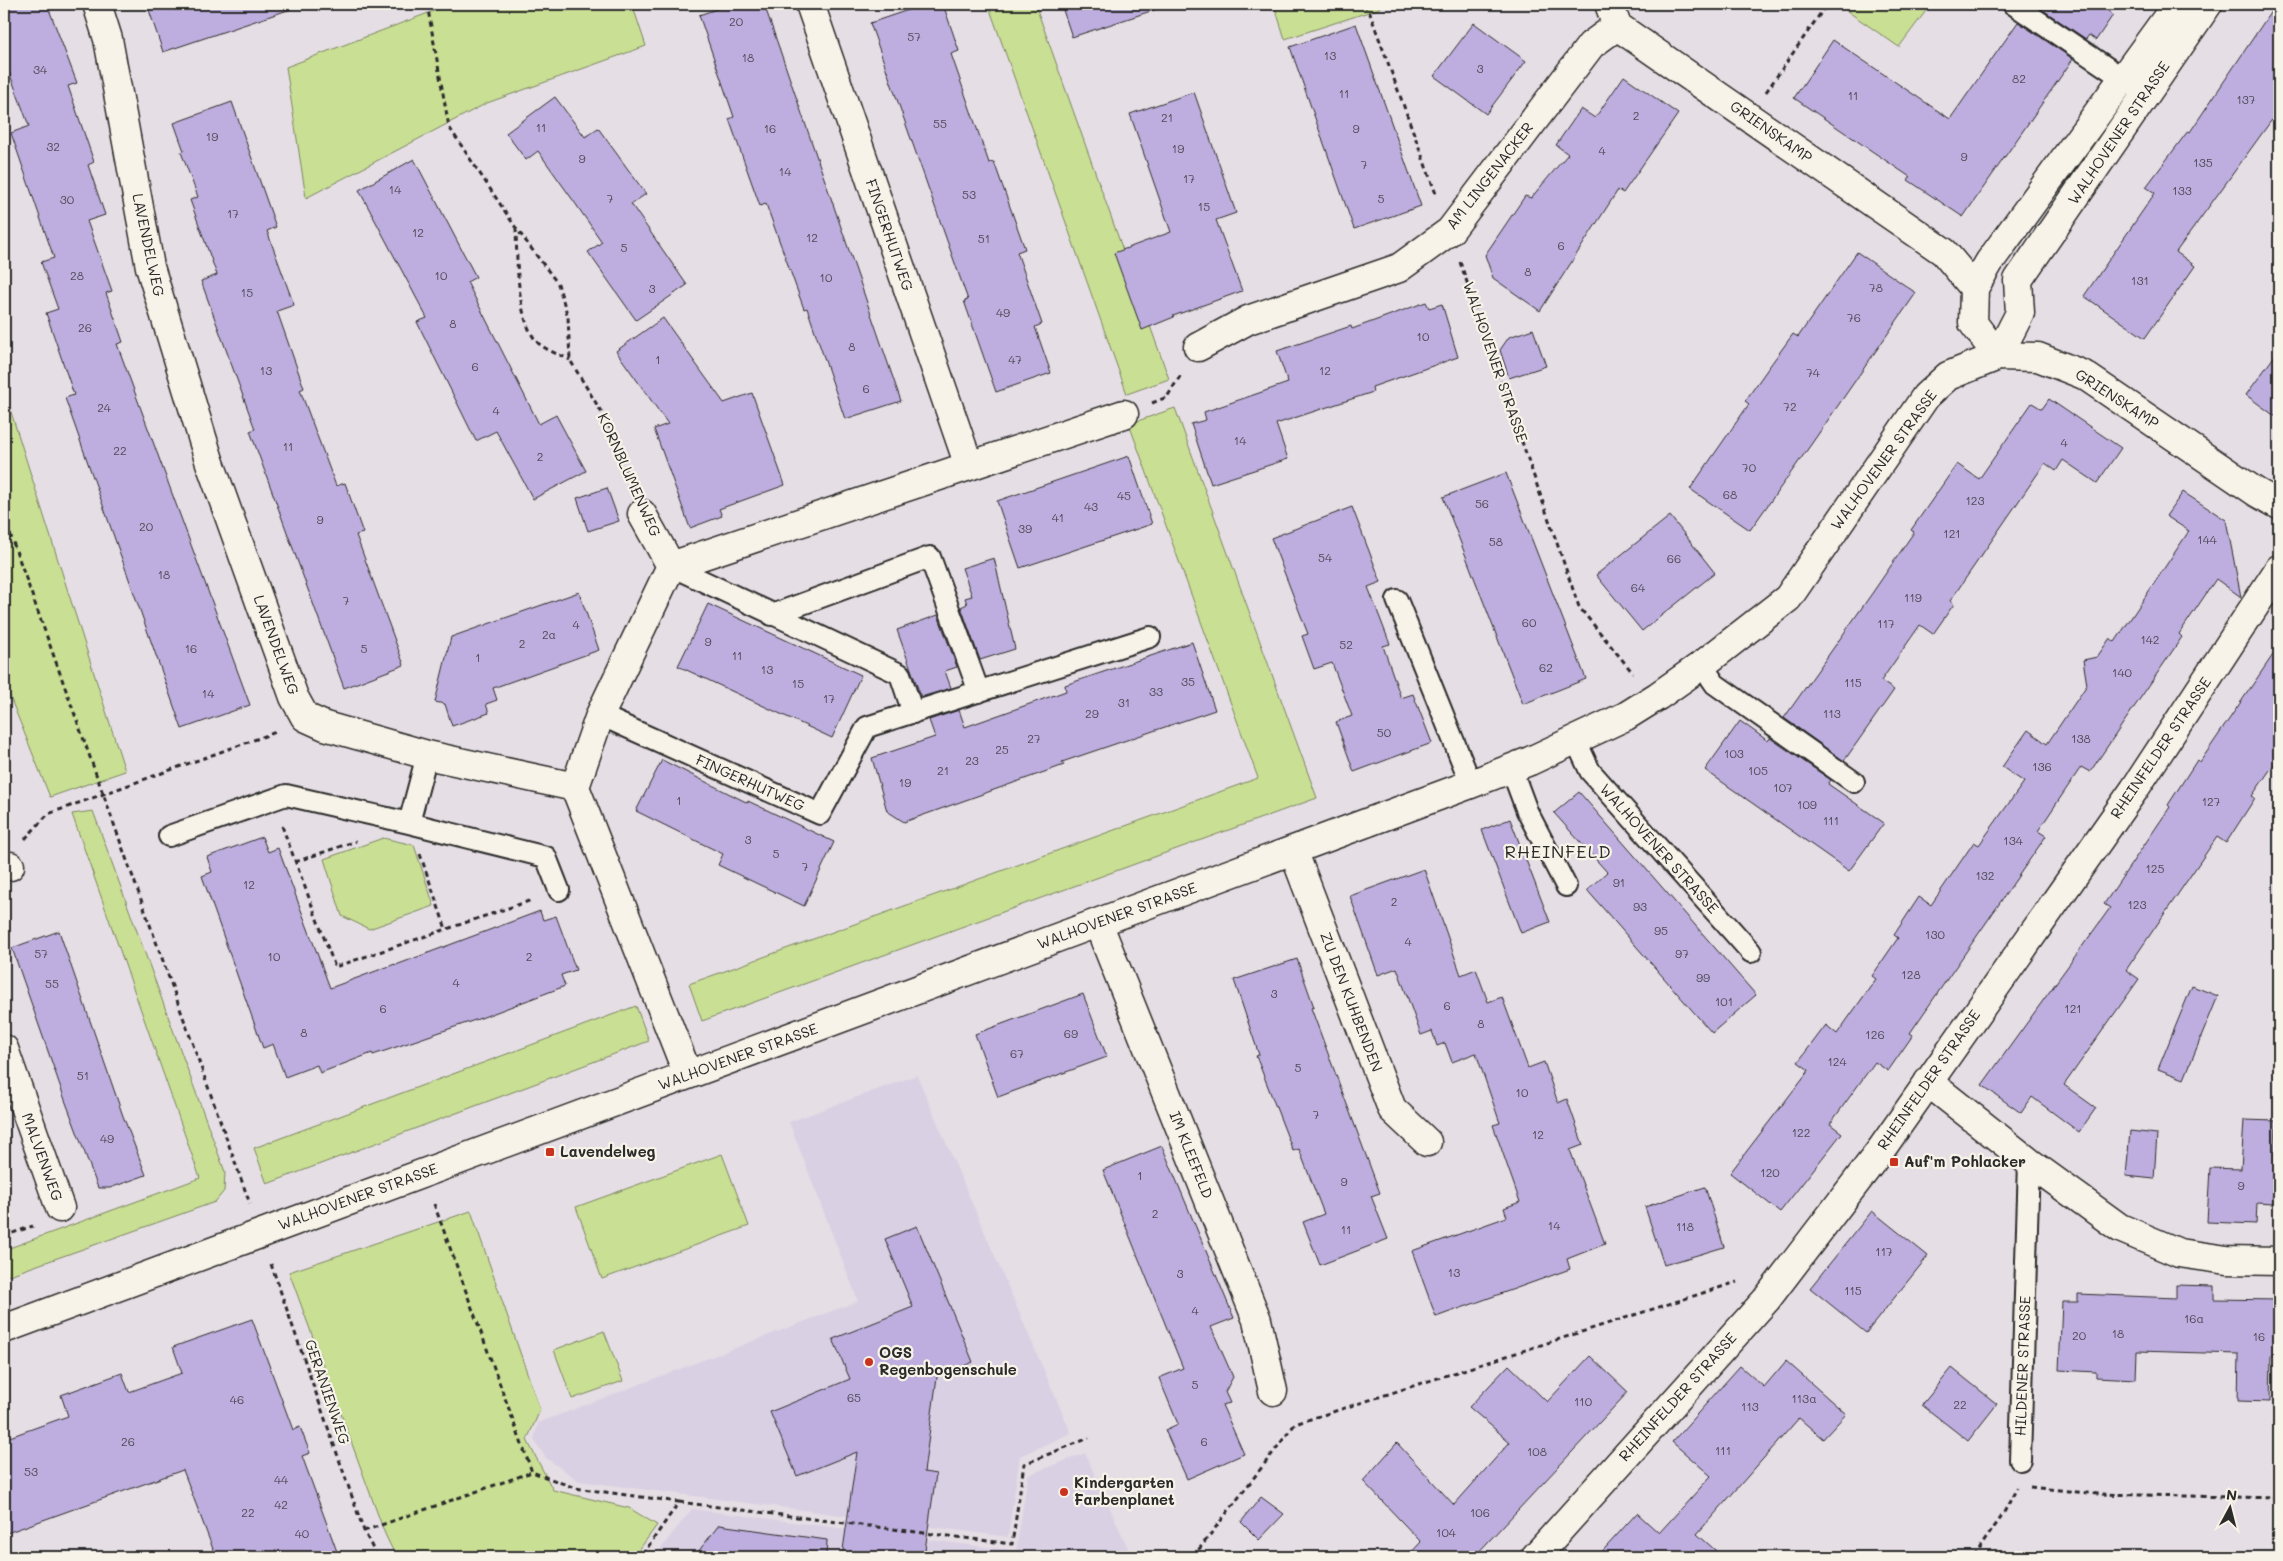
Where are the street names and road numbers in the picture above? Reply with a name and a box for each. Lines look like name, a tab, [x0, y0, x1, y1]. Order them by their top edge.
street label: WALHOVENER STRASSE	[2063, 57, 2174, 208]
street label: GRIENSKAMP	[1727, 95, 1817, 167]
street label: AM LINGENACKER	[1441, 118, 1537, 233]
street label: FINGERHUTWEG	[861, 176, 918, 293]
street label: LAVENDELWEG	[128, 191, 170, 298]
street label: WALHOVENER STRASSE	[1459, 279, 1533, 445]
street label: GRIENSKAMP	[2072, 364, 2163, 433]
street label: WALHOVENER STRASSE	[1826, 385, 1941, 534]
street label: KORNBLUMENWEG	[594, 410, 666, 540]
street label: LAVENDELWEG	[250, 592, 304, 697]
street label: RHEINFELDER STRASSE	[2105, 672, 2215, 822]
street label: FINGERHUTWEG	[693, 749, 808, 815]
street label: WALHOVENER STRASSE	[1596, 779, 1724, 918]
street label: WALHOVENER STRASSE	[1034, 877, 1200, 953]
street label: ZU DEN KUHBENDEN	[1316, 929, 1388, 1075]
street label: RHEINFELDER STRASSE	[1872, 1005, 1985, 1154]
street label: WALHOVENER STRASSE	[655, 1018, 821, 1094]
street label: IM KLEEFELD	[1165, 1108, 1219, 1201]
street label: MALVENWEG	[18, 1110, 68, 1204]
street label: WALHOVENER STRASSE	[275, 1158, 441, 1234]
street label: HILDENER STRASSE	[2010, 1295, 2034, 1436]
street label: RHEINFELDER STRASSE	[1614, 1327, 1741, 1465]
street label: GERANIENWEG	[301, 1336, 355, 1447]

